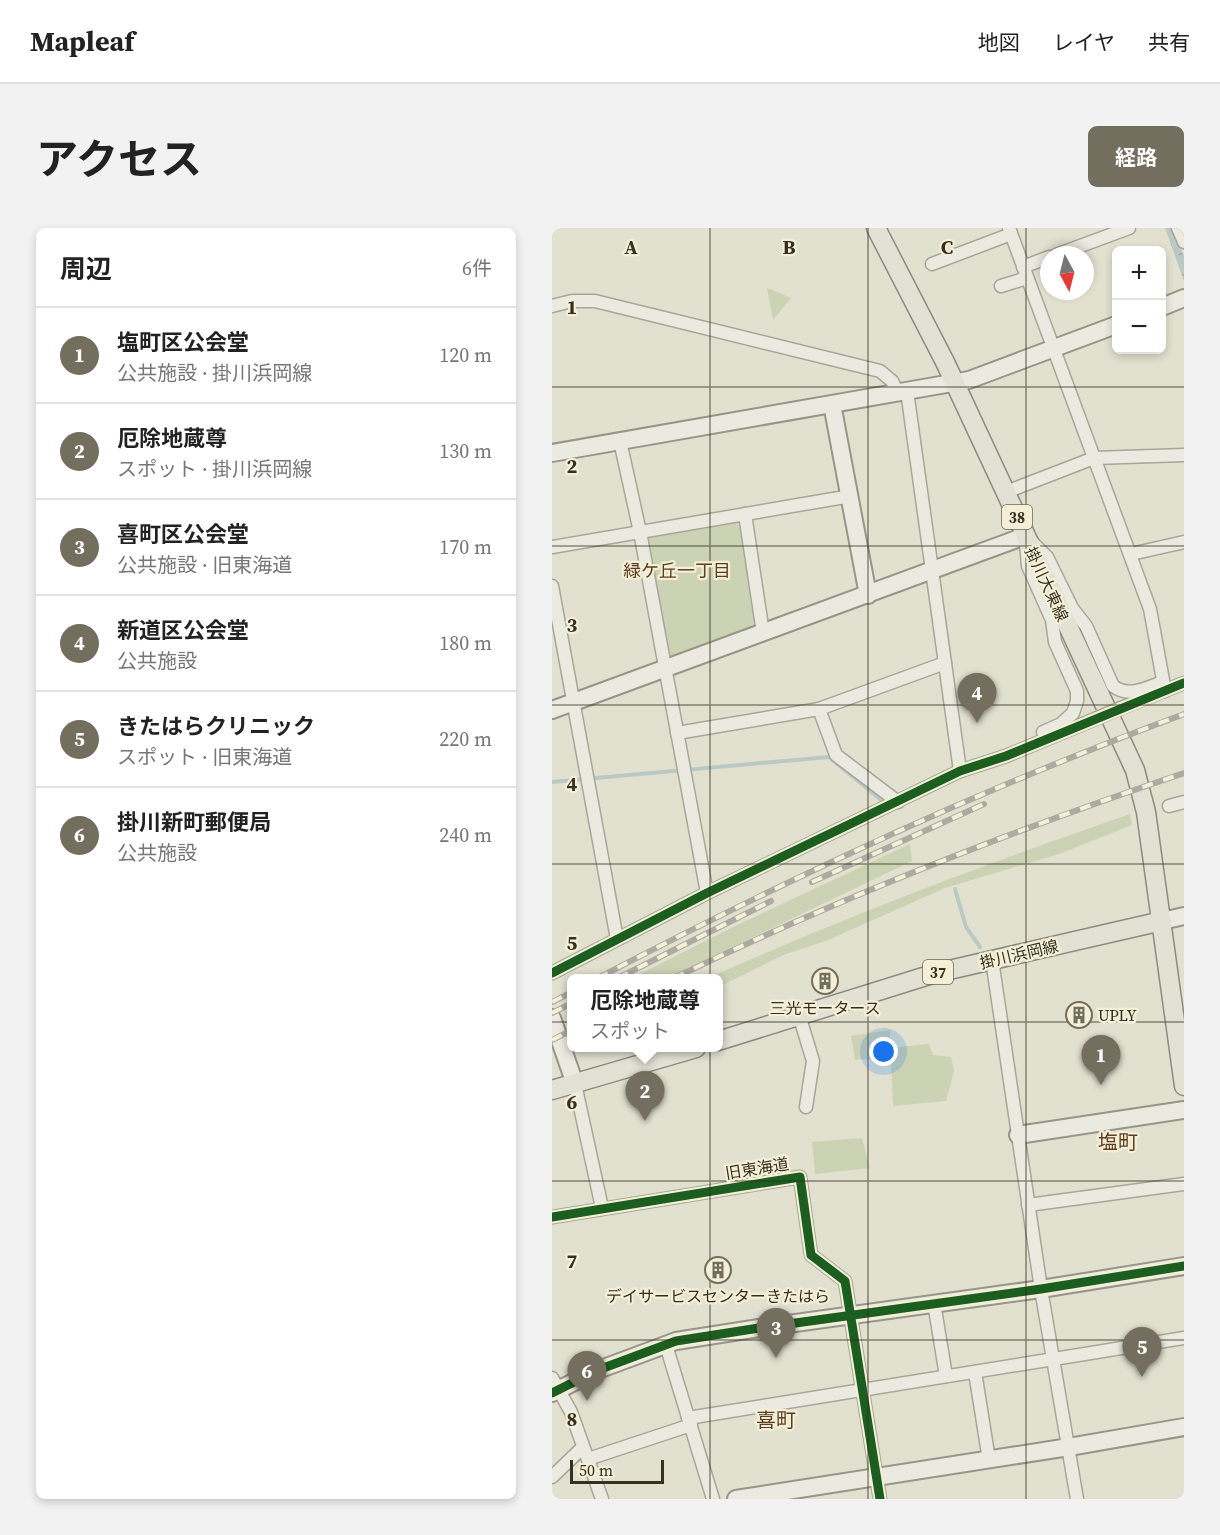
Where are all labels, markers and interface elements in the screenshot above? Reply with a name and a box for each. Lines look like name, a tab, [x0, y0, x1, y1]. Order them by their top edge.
text: Mapleaf	[30, 22, 134, 60]
text: 地図	[978, 28, 1020, 57]
text: レイヤ	[1053, 28, 1115, 57]
text: 共有	[1148, 28, 1190, 57]
button: 経路	[1088, 126, 1184, 187]
text: アクセス	[36, 130, 202, 188]
text: A	[624, 233, 638, 261]
text: B	[782, 233, 796, 261]
text: C	[941, 233, 953, 261]
north arrow	[1040, 246, 1094, 300]
map controls	[1112, 246, 1166, 354]
button: +	[1112, 246, 1166, 300]
text: 周辺	[60, 251, 112, 287]
text: 6件	[462, 254, 492, 282]
text: 1	[567, 293, 577, 321]
button: −	[1112, 300, 1166, 354]
text: 塩町区公会堂	[117, 327, 249, 357]
text: 1	[74, 341, 85, 369]
text: 120 m	[439, 341, 492, 369]
text: 公共施設 · 掛川浜岡線	[117, 359, 312, 387]
text: 厄除地蔵尊	[117, 423, 227, 453]
text: 2	[74, 437, 85, 465]
text: 130 m	[439, 437, 492, 465]
text: 2	[567, 452, 578, 480]
text: スポット · 掛川浜岡線	[117, 455, 312, 483]
road number: 38	[1002, 505, 1032, 529]
text: 喜町区公会堂	[117, 519, 249, 549]
text: 3	[74, 533, 85, 561]
text: 170 m	[439, 533, 492, 561]
street label: 掛川大東線	[1020, 543, 1074, 625]
text: 公共施設 · 旧東海道	[117, 551, 292, 579]
district label: 緑ケ丘一丁目	[623, 558, 731, 583]
text: 3	[567, 611, 578, 639]
text: 新道区公会堂	[117, 615, 249, 645]
text: 4	[74, 629, 85, 657]
text: 180 m	[439, 629, 492, 657]
text: 公共施設	[117, 647, 197, 675]
pin: 4	[958, 674, 996, 723]
text: きたはらクリニック	[117, 711, 315, 741]
text: 5	[74, 725, 85, 753]
text: 220 m	[439, 725, 492, 753]
text: スポット · 旧東海道	[117, 743, 292, 771]
text: 4	[567, 770, 578, 798]
text: 掛川新町郵便局	[117, 807, 271, 837]
text: 6	[74, 821, 85, 849]
text: 240 m	[439, 821, 492, 849]
text: 公共施設	[117, 839, 197, 867]
text: 5	[567, 929, 578, 957]
street label: 掛川浜岡線	[978, 934, 1060, 974]
road number: 37	[923, 960, 953, 984]
building icon: 三光モータース	[810, 966, 840, 996]
popup	[567, 974, 723, 1052]
text: 厄除地蔵尊	[590, 985, 700, 1015]
place label: 三光モータース	[769, 997, 881, 1019]
building icon: UPLY	[1064, 1000, 1094, 1030]
place label: UPLY	[1098, 1004, 1137, 1026]
text: スポット	[590, 1017, 670, 1045]
pin: 1	[1082, 1036, 1120, 1085]
your location	[869, 1037, 898, 1066]
pin: 2	[626, 1072, 664, 1121]
text: 6	[567, 1088, 578, 1116]
district label: 塩町	[1098, 1128, 1138, 1156]
street label: 旧東海道	[724, 1152, 790, 1184]
text: 7	[567, 1247, 578, 1275]
building icon: デイサービスセンターきたはら	[703, 1255, 733, 1285]
place label: デイサービスセンターきたはら	[606, 1285, 830, 1307]
pin: 3	[756, 1308, 796, 1358]
pin: 5	[1122, 1328, 1162, 1377]
pin: 6	[567, 1352, 606, 1401]
text: 8	[567, 1405, 577, 1433]
district label: 喜町	[756, 1406, 796, 1434]
scale bar	[570, 1457, 664, 1484]
text: 50 m	[579, 1459, 613, 1481]

